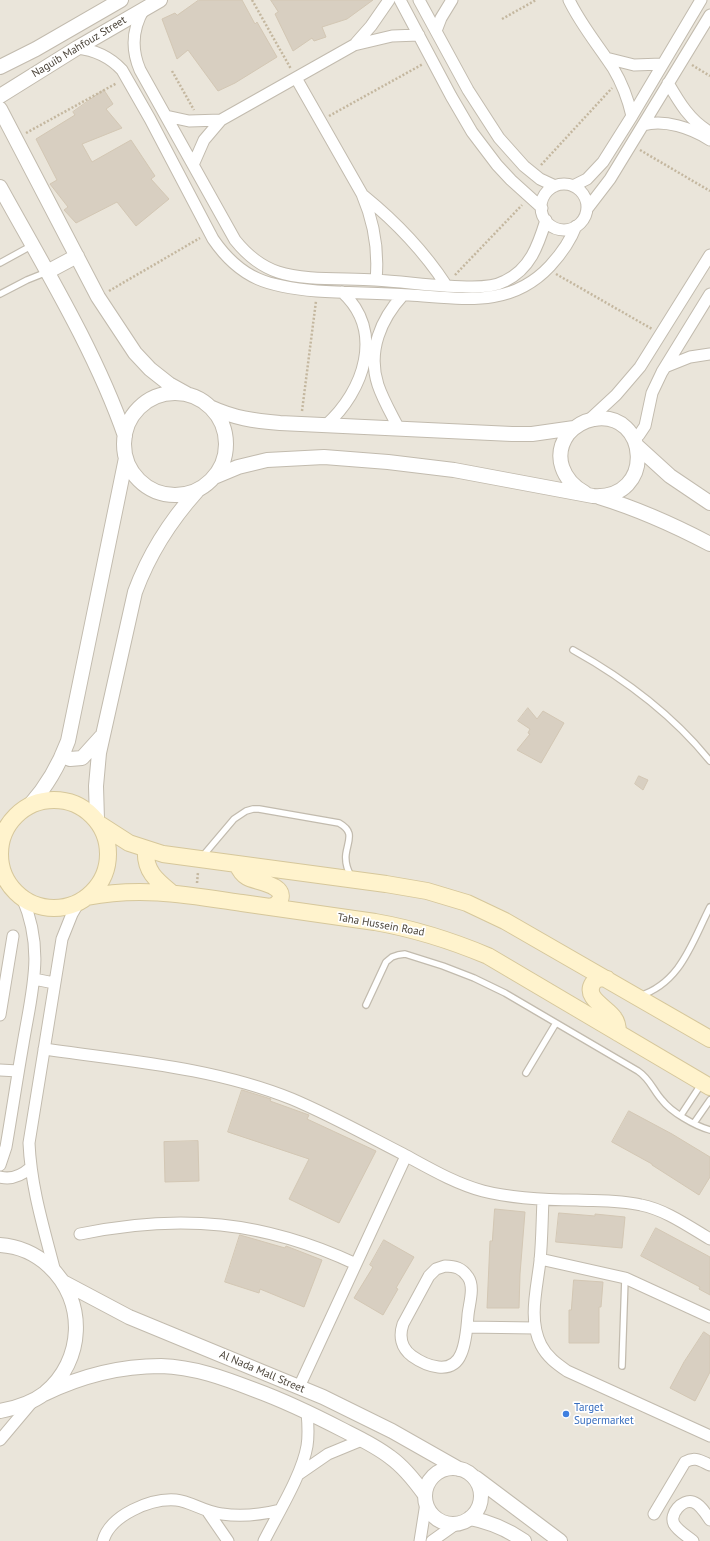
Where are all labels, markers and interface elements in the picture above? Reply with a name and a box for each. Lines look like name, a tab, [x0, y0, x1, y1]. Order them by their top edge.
street label: Naguib Mahfouz Street	[29, 14, 129, 80]
street label: Taha Hussein Road	[336, 911, 426, 939]
street label: Al Nada Mall Street	[217, 1348, 307, 1396]
place label: Target Supermarket	[574, 1401, 634, 1427]
marker: Target Supermarket	[561, 1409, 571, 1419]

